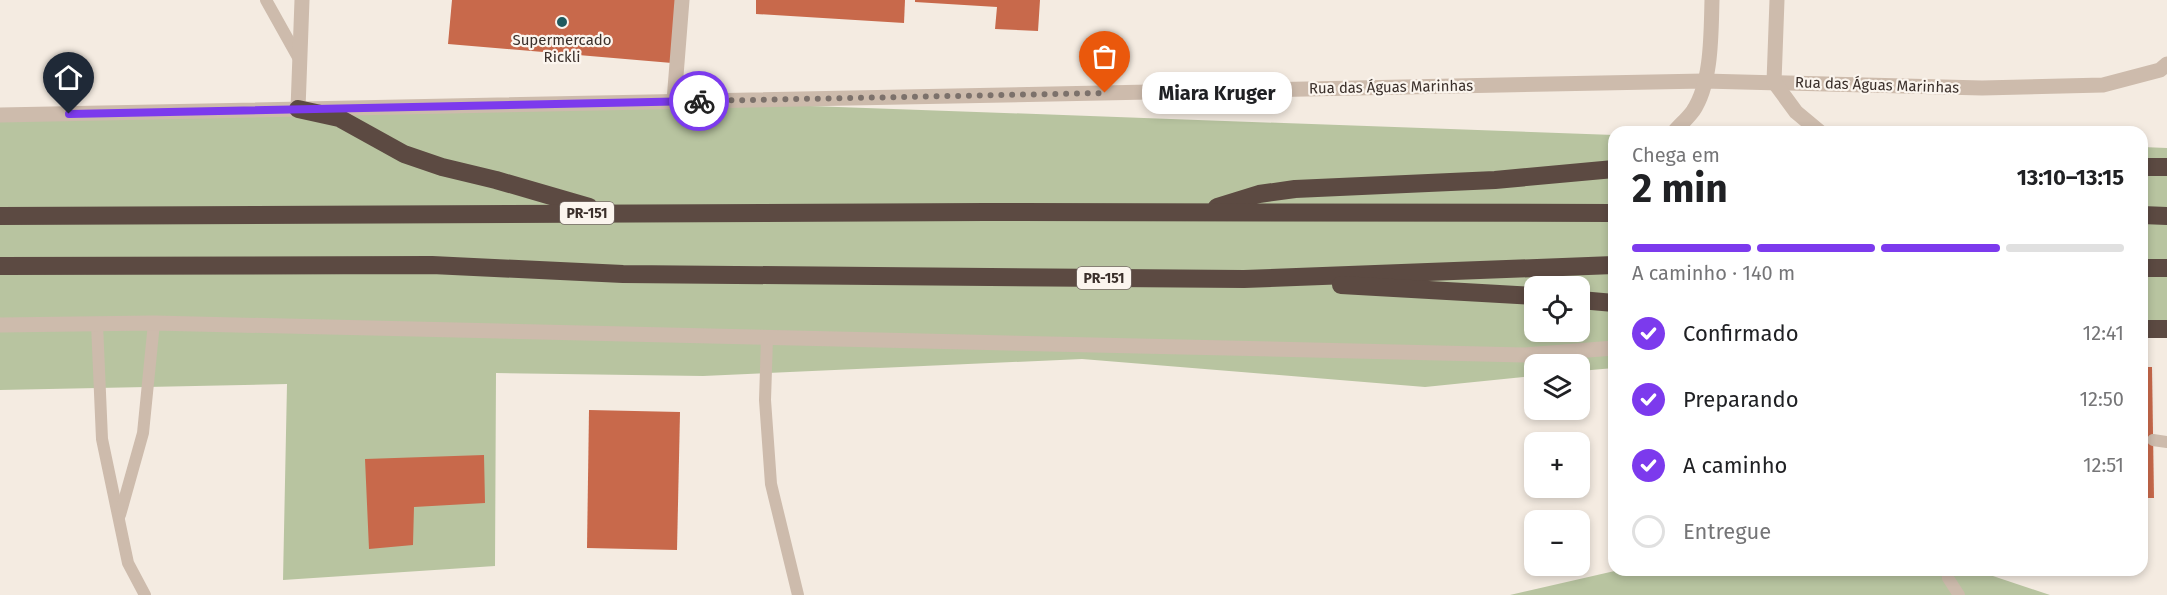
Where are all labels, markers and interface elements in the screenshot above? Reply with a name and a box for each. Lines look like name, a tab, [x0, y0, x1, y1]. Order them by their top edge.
marker: Supermercado Rickli	[555, 15, 569, 29]
place label: Supermercado Rickli	[512, 31, 612, 66]
pin	[1079, 31, 1130, 93]
icon: bag	[1088, 40, 1121, 73]
pin	[43, 52, 94, 114]
icon: home	[52, 61, 85, 94]
courier	[669, 71, 729, 131]
callout: Miara Kruger	[1141, 72, 1291, 114]
street label: Rua das Águas Marinhas	[1795, 73, 1959, 97]
street label: Rua das Águas Marinhas	[1309, 77, 1473, 97]
text: Miara Kruger	[1158, 81, 1276, 105]
icon: bike	[683, 85, 716, 118]
text: Chega em	[1632, 143, 1720, 167]
text: 13:10–13:15	[2017, 164, 2124, 191]
text: 2 min	[1632, 166, 1728, 212]
road number: PR-151	[560, 202, 614, 224]
text: A caminho · 140 m	[1632, 261, 1795, 285]
road number: PR-151	[1077, 267, 1131, 289]
map controls	[1524, 276, 1590, 576]
button: locate	[1524, 276, 1590, 342]
icon: check	[1632, 317, 1665, 350]
text: Confirmado	[1683, 320, 1799, 347]
text: 12:41	[2083, 321, 2124, 345]
button: layers	[1524, 354, 1590, 420]
icon: check	[1632, 383, 1665, 416]
text: Preparando	[1683, 386, 1799, 413]
text: 12:50	[2079, 387, 2124, 411]
button: +	[1524, 432, 1590, 498]
icon: check	[1632, 449, 1665, 482]
text: A caminho	[1683, 452, 1787, 479]
text: 12:51	[2083, 453, 2124, 477]
button: −	[1524, 510, 1590, 576]
text: Entregue	[1683, 518, 1771, 545]

